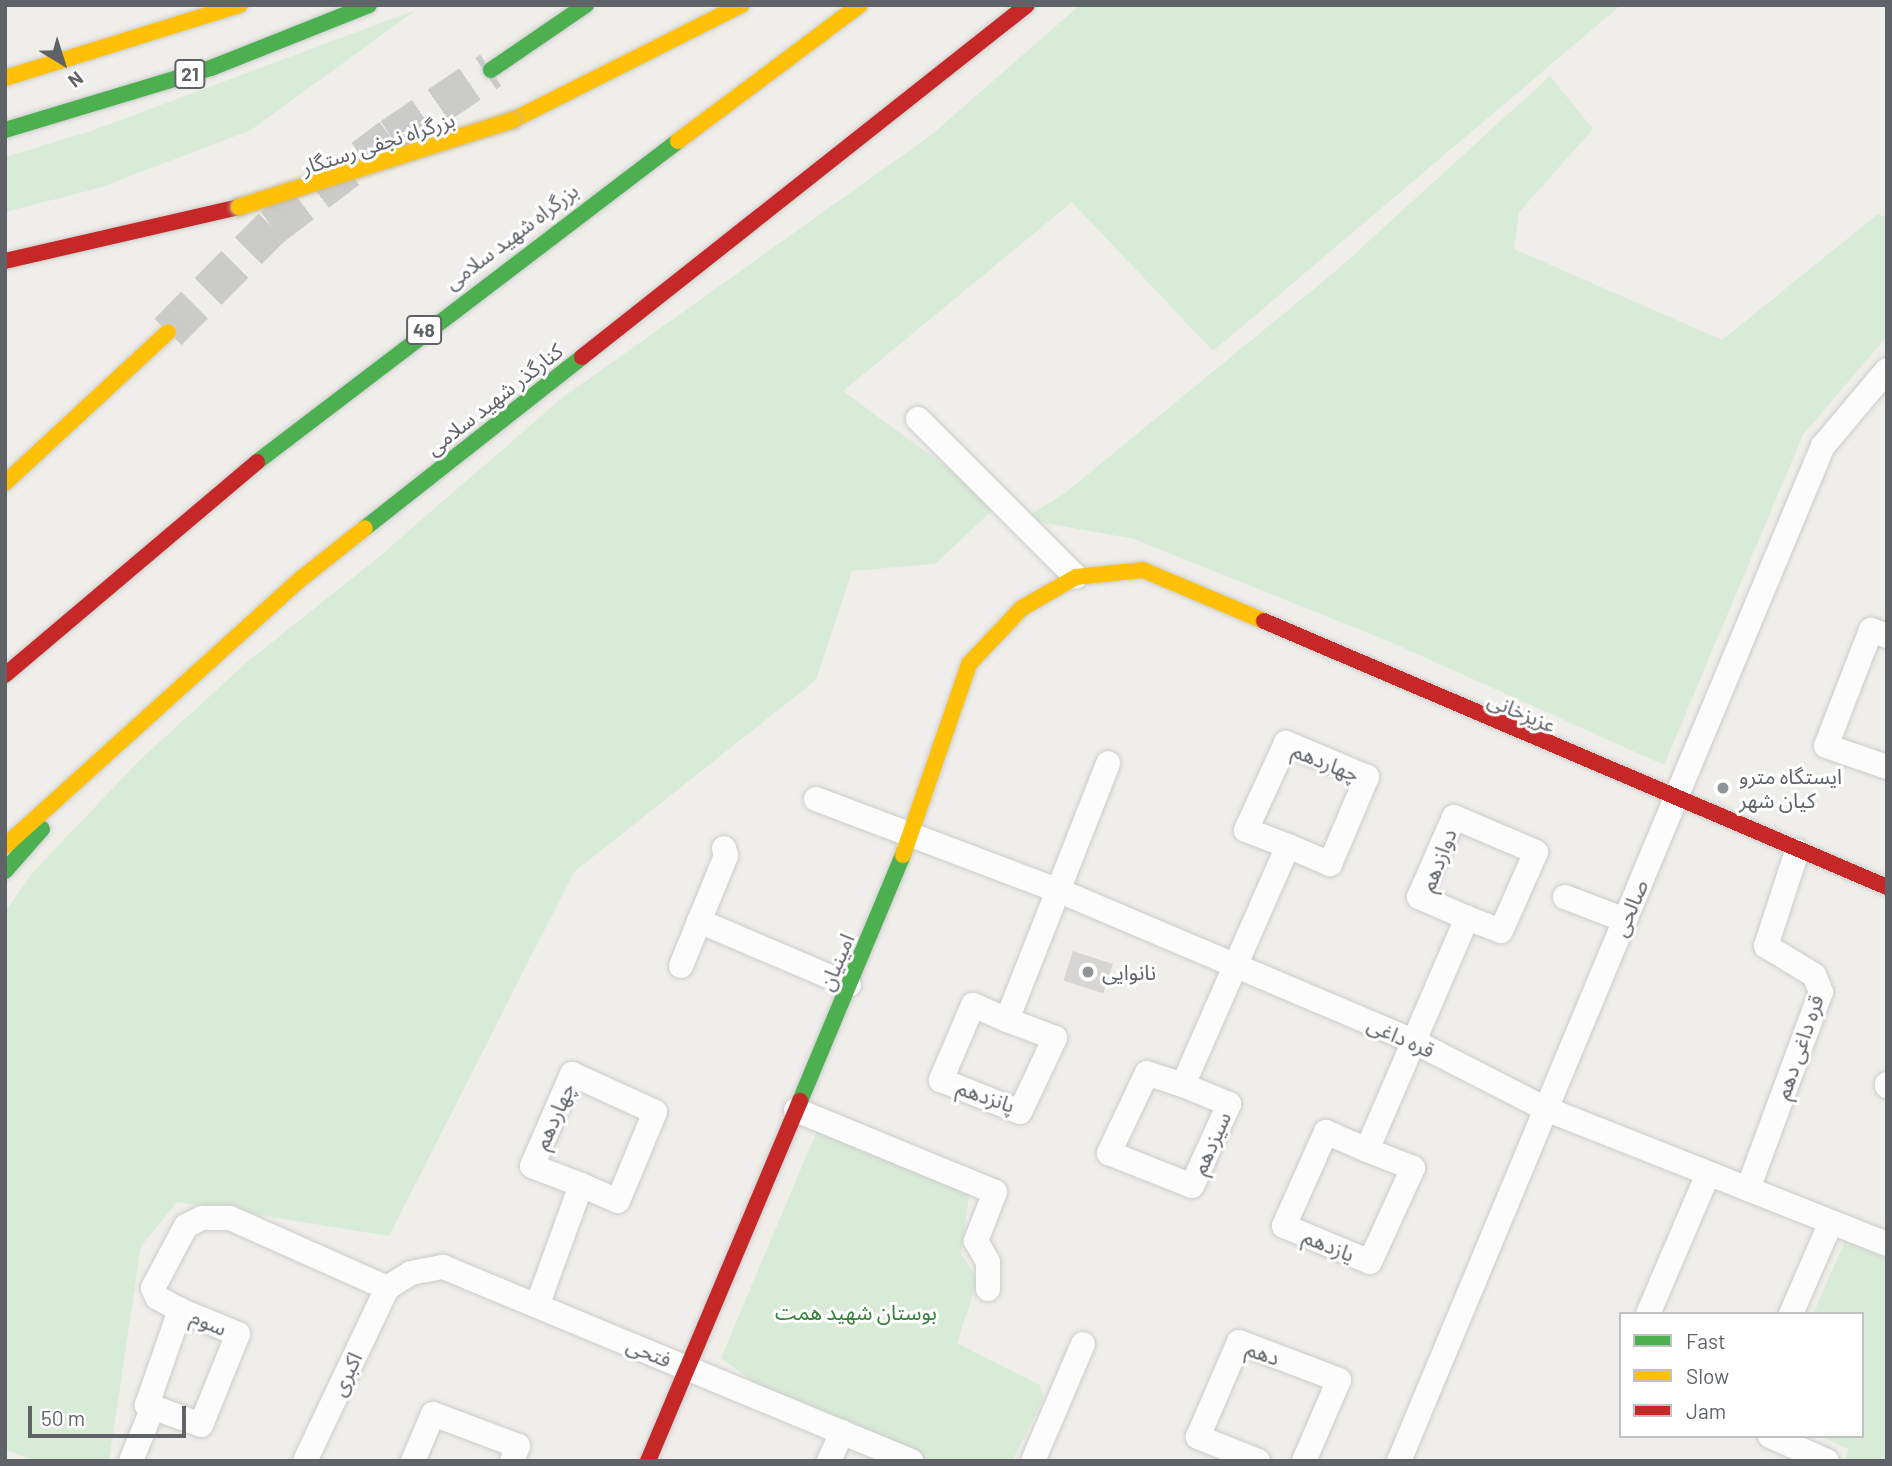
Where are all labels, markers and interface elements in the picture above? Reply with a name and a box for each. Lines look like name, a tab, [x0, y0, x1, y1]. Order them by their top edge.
north arrow	[28, 28, 98, 98]
road number: 21	[174, 58, 206, 90]
text: N	[64, 67, 88, 93]
street label: بزرگراه نجفی رستگار	[298, 106, 458, 180]
street label: بزرگراه شهید سلامی	[439, 178, 583, 294]
road number: 48	[405, 314, 443, 346]
street label: کنارگذر شهید سلامی	[421, 338, 567, 460]
street label: عزیزخانی	[1484, 686, 1560, 738]
street label: چهاردهم	[1289, 737, 1363, 787]
place label: ایستگاه مترو کیان شهر	[1739, 763, 1842, 813]
marker: ایستگاه مترو کیان شهر	[1713, 778, 1733, 798]
street label: دوازدهم	[1415, 825, 1461, 895]
street label: صالحی	[1607, 876, 1653, 940]
street label: امینیان	[813, 930, 859, 994]
place label: نانوایی	[1102, 959, 1156, 985]
marker: نانوایی	[1080, 964, 1096, 980]
street label: قره داغی دهم	[1769, 992, 1829, 1102]
street label: قره داغی	[1364, 1011, 1438, 1063]
street label: پانزدهم	[954, 1074, 1018, 1118]
street label: چهاردهم	[528, 1079, 580, 1153]
street label: سیزدهم	[1186, 1108, 1236, 1178]
street label: یازدهم	[1300, 1223, 1358, 1267]
park label: بوستان شهید همت	[775, 1299, 937, 1325]
street label: سوم	[187, 1303, 231, 1341]
legend	[1619, 1312, 1864, 1438]
text: Fast	[1686, 1328, 1726, 1353]
street label: فتحی	[623, 1332, 675, 1372]
street label: دهم	[1243, 1336, 1283, 1370]
street label: اکبری	[325, 1348, 367, 1400]
text: Slow	[1686, 1363, 1729, 1388]
scale bar	[32, 1392, 189, 1436]
text: Jam	[1686, 1398, 1726, 1423]
text: 50 m	[41, 1405, 85, 1430]

